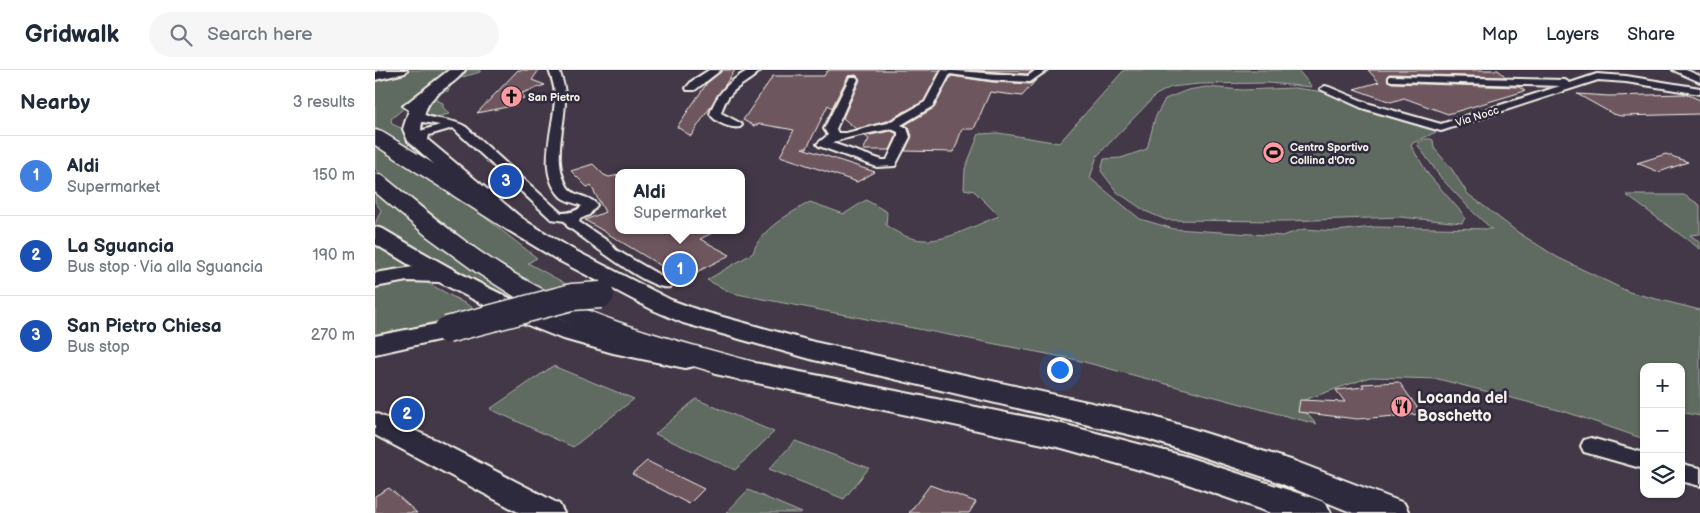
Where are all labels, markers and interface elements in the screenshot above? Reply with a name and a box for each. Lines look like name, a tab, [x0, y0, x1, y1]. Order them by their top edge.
search box	[149, 12, 499, 57]
text: Gridwalk	[25, 20, 119, 49]
icon: search	[167, 21, 195, 49]
text: Search here	[207, 23, 312, 46]
text: Map	[1482, 24, 1518, 45]
text: Layers	[1546, 24, 1599, 45]
text: Share	[1627, 24, 1675, 45]
church icon: San Pietro	[500, 85, 524, 109]
text: Nearby	[20, 90, 90, 115]
place label: San Pietro	[528, 91, 580, 104]
text: 3 results	[293, 93, 355, 112]
street label: Via Nocc	[1454, 103, 1501, 130]
sports icon: Centro Sportivo Collina d'Oro	[1262, 141, 1286, 165]
place label: Centro Sportivo Collina d'Oro	[1290, 141, 1369, 167]
text: Aldi	[67, 155, 99, 178]
pin: 3	[490, 162, 522, 200]
text: 1	[33, 166, 39, 185]
text: 150 m	[313, 166, 355, 185]
popup	[615, 169, 745, 234]
text: Supermarket	[67, 178, 160, 197]
text: Aldi	[633, 181, 666, 204]
text: Supermarket	[633, 204, 727, 223]
text: La Sguancia	[67, 235, 174, 258]
text: 2	[31, 246, 41, 265]
text: 190 m	[313, 246, 355, 265]
pin: 1	[664, 250, 696, 288]
text: Bus stop · Via alla Sguancia	[67, 258, 263, 277]
text: San Pietro Chiesa	[67, 315, 222, 338]
text: 3	[31, 326, 41, 345]
text: 270 m	[311, 326, 355, 345]
text: Bus stop	[67, 338, 130, 357]
your location	[1047, 357, 1073, 383]
map controls	[1640, 363, 1685, 498]
button: +	[1640, 363, 1685, 408]
place label: Locanda del Boschetto	[1417, 389, 1507, 426]
restaurant icon: Locanda del Boschetto	[1389, 394, 1413, 418]
pin: 2	[391, 395, 423, 433]
button: −	[1640, 408, 1685, 453]
button: layers	[1640, 453, 1685, 498]

